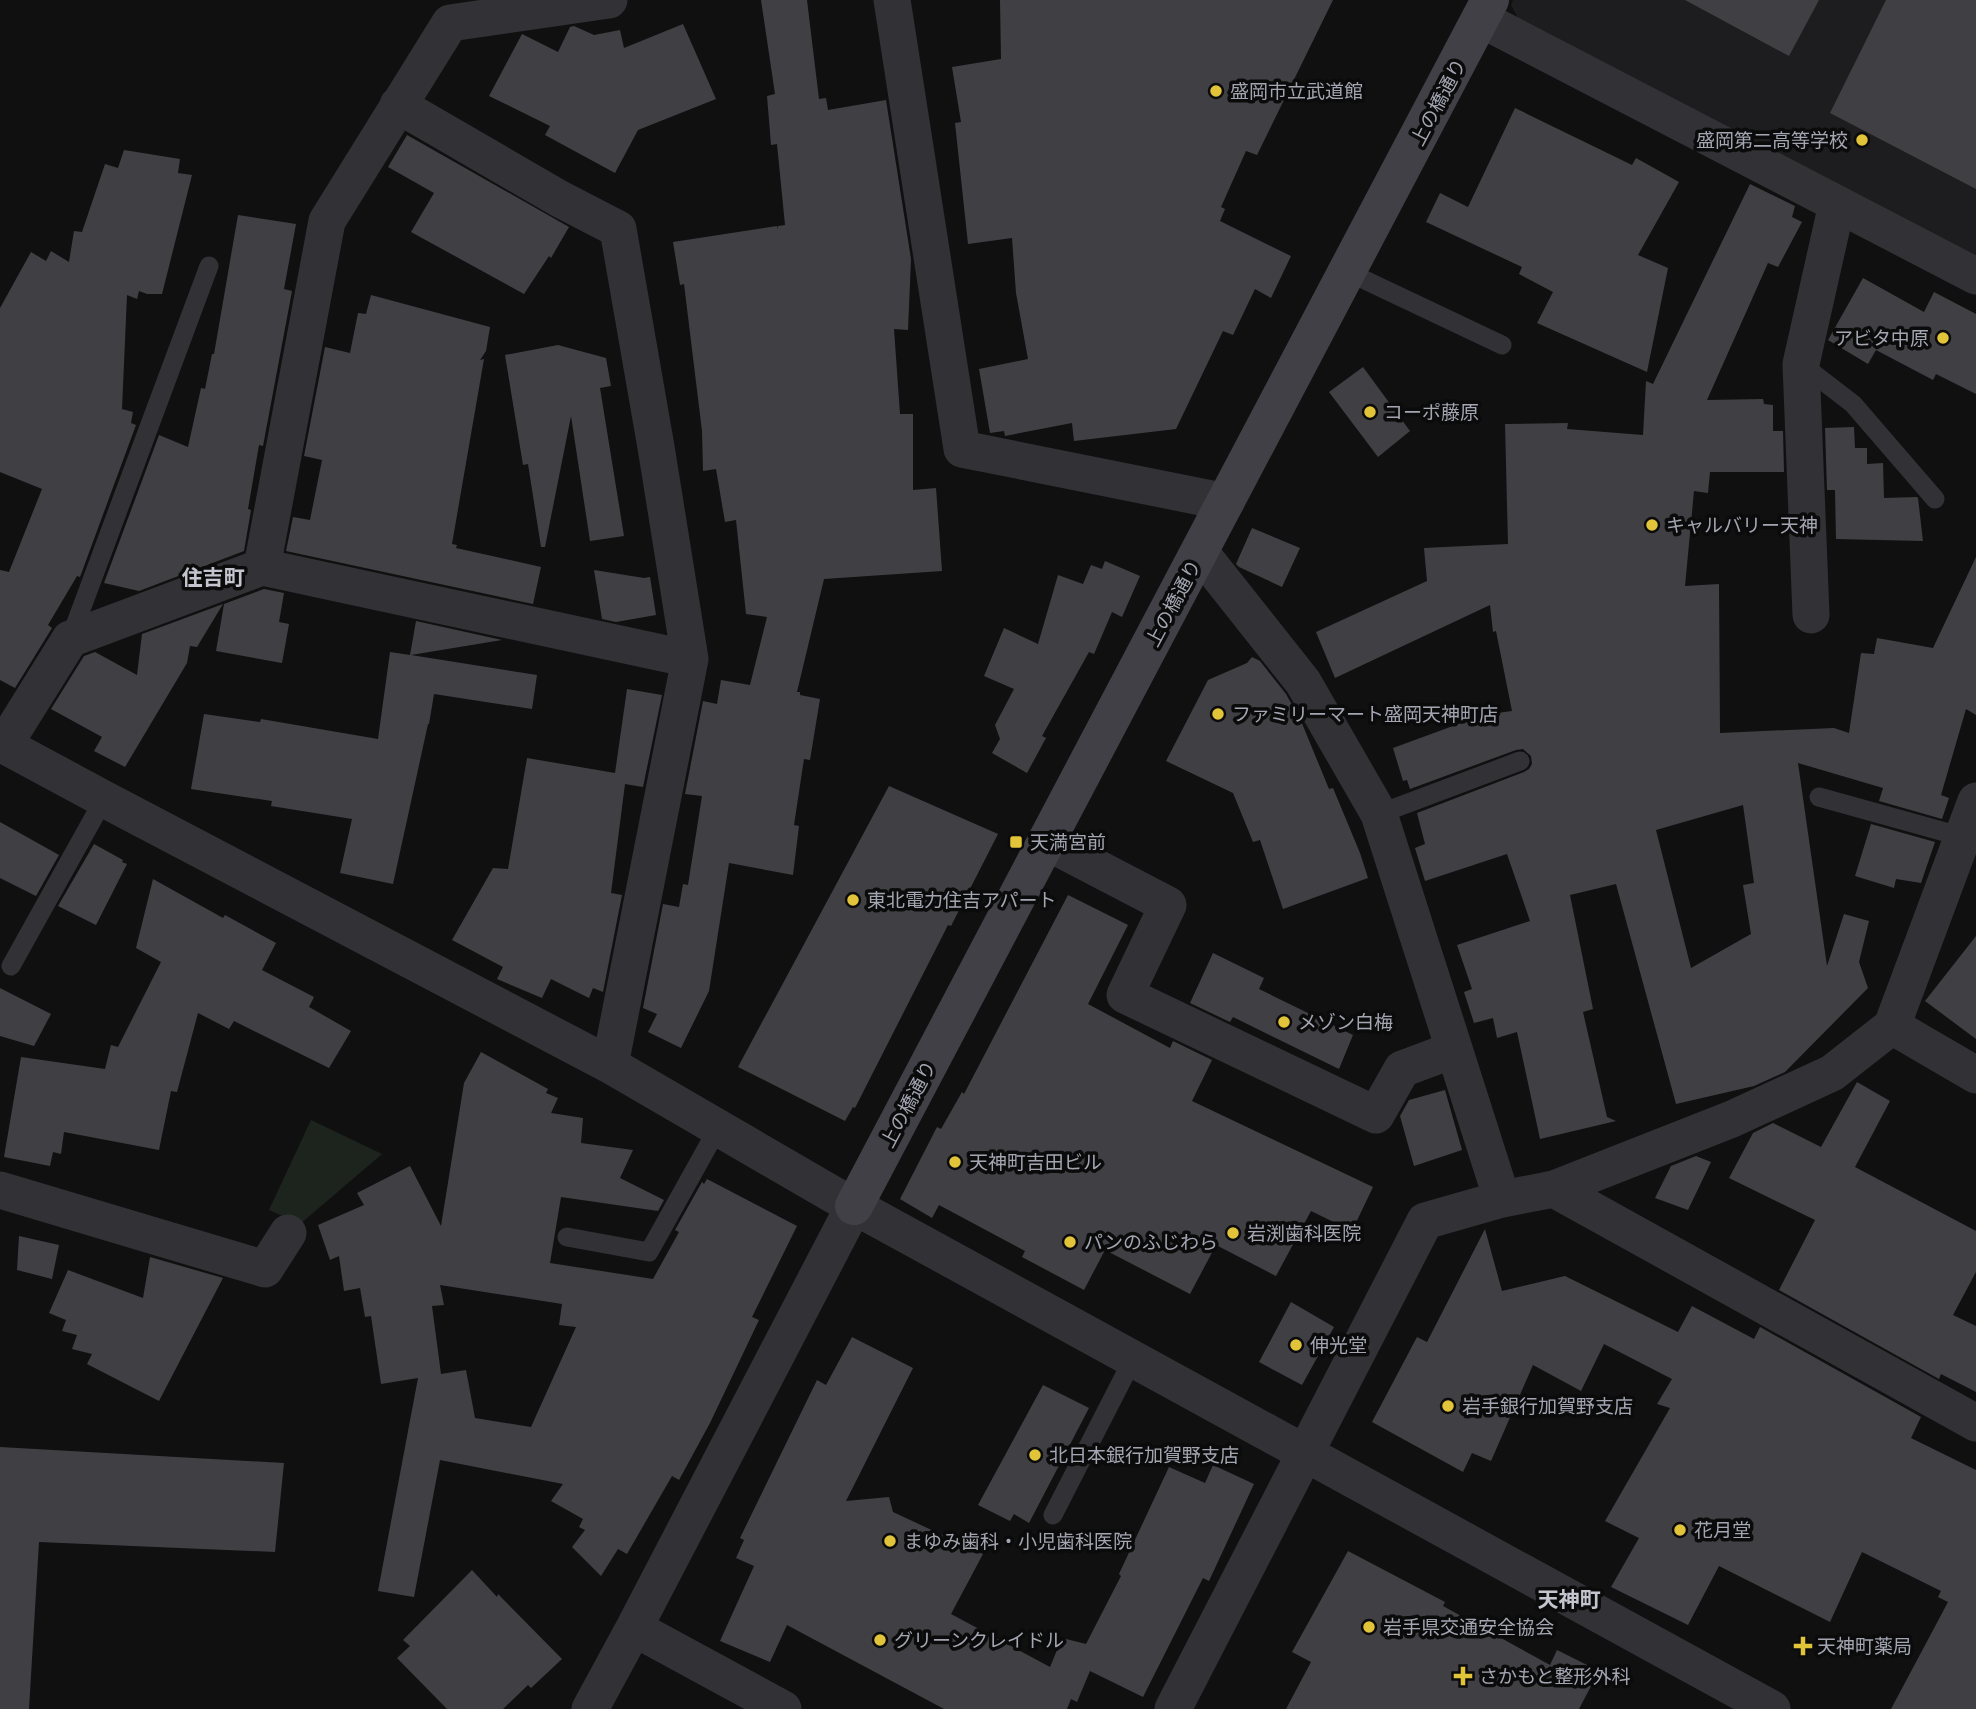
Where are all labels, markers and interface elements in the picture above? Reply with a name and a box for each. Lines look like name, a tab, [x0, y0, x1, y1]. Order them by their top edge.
street label: 上の橋通り	[1405, 54, 1472, 150]
place label: 盛岡市立武道館	[1230, 79, 1363, 104]
marker: 盛岡市立武道館	[1208, 83, 1224, 99]
place label: 盛岡第二高等学校	[1696, 128, 1848, 153]
marker: 盛岡第二高等学校	[1854, 132, 1870, 148]
place label: アビタ中原	[1834, 326, 1929, 351]
marker: アビタ中原	[1935, 330, 1951, 346]
place label: コーポ藤原	[1384, 400, 1479, 425]
marker: コーポ藤原	[1362, 404, 1378, 420]
place label: キャルバリー天神	[1666, 513, 1818, 538]
marker: キャルバリー天神	[1644, 517, 1660, 533]
street label: 上の橋通り	[1140, 555, 1207, 651]
district label: 住吉町	[182, 564, 245, 592]
place label: ファミリーマート盛岡天神町店	[1232, 702, 1498, 727]
marker: ファミリーマート盛岡天神町店	[1210, 706, 1226, 722]
place label: 天満宮前	[1030, 830, 1106, 855]
marker: 天満宮前	[1008, 834, 1024, 850]
place label: 東北電力住吉アパート	[867, 888, 1057, 913]
marker: 東北電力住吉アパート	[845, 892, 861, 908]
place label: メゾン白梅	[1298, 1010, 1393, 1035]
marker: メゾン白梅	[1276, 1014, 1292, 1030]
street label: 上の橋通り	[875, 1056, 942, 1152]
place label: 天神町吉田ビル	[969, 1150, 1102, 1175]
marker: 天神町吉田ビル	[947, 1154, 963, 1170]
place label: 岩渕歯科医院	[1247, 1221, 1361, 1246]
marker: 岩渕歯科医院	[1225, 1225, 1241, 1241]
place label: パンのふじわら	[1084, 1230, 1218, 1255]
marker: パンのふじわら	[1062, 1234, 1078, 1250]
place label: 伸光堂	[1310, 1333, 1367, 1358]
marker: 伸光堂	[1288, 1337, 1304, 1353]
place label: 岩手銀行加賀野支店	[1462, 1394, 1633, 1419]
marker: 岩手銀行加賀野支店	[1440, 1398, 1456, 1414]
place label: 北日本銀行加賀野支店	[1049, 1443, 1239, 1468]
marker: 北日本銀行加賀野支店	[1027, 1447, 1043, 1463]
place label: 花月堂	[1694, 1518, 1751, 1543]
marker: 花月堂	[1672, 1522, 1688, 1538]
place label: まゆみ歯科・小児歯科医院	[904, 1529, 1132, 1554]
marker: まゆみ歯科・小児歯科医院	[882, 1533, 898, 1549]
district label: 天神町	[1538, 1586, 1601, 1614]
place label: 岩手県交通安全協会	[1383, 1615, 1554, 1640]
marker: 岩手県交通安全協会	[1361, 1619, 1377, 1635]
place label: グリーンクレイドル	[894, 1628, 1064, 1653]
marker: グリーンクレイドル	[872, 1632, 888, 1648]
place label: 天神町薬局	[1817, 1634, 1912, 1659]
marker: 天神町薬局	[1795, 1638, 1811, 1654]
place label: さかもと整形外科	[1479, 1664, 1631, 1689]
marker: さかもと整形外科	[1453, 1666, 1473, 1686]

